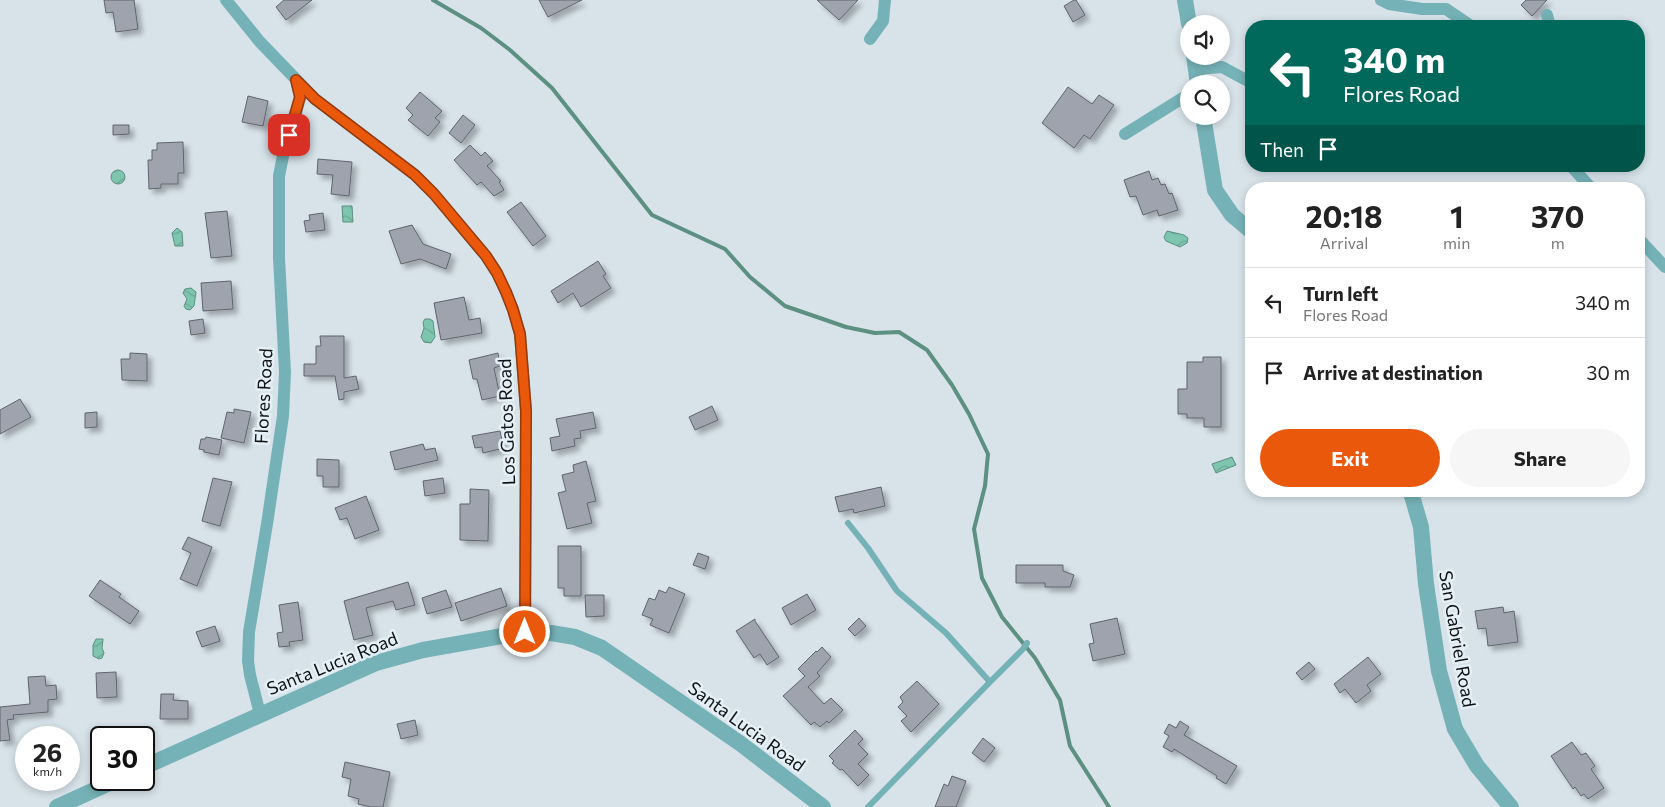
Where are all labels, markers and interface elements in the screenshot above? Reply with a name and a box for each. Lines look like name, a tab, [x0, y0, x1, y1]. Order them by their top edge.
map controls	[1180, 15, 1230, 125]
button: sound	[1180, 15, 1230, 65]
text: 340 m	[1343, 37, 1445, 80]
icon: left	[1260, 40, 1325, 105]
button: search	[1180, 75, 1230, 125]
text: Flores Road	[1343, 80, 1460, 107]
pin	[268, 114, 310, 156]
icon: arrive	[275, 121, 303, 149]
icon: arrive	[1314, 135, 1342, 163]
text: Then	[1260, 138, 1304, 161]
text: 20:18	[1306, 197, 1382, 234]
text: 1	[1450, 197, 1463, 234]
text: 370	[1531, 197, 1584, 234]
text: Arrival	[1320, 233, 1368, 252]
text: min	[1443, 233, 1470, 252]
text: m	[1551, 233, 1565, 252]
text: Turn left	[1303, 282, 1378, 305]
icon: left	[1260, 289, 1288, 317]
text: 340 m	[1575, 291, 1630, 314]
text: Flores Road	[1303, 305, 1388, 324]
street label: Flores Road	[250, 348, 276, 444]
street label: Los Gatos Road	[493, 358, 519, 486]
icon: arrive	[1260, 359, 1288, 387]
text: Arrive at destination	[1303, 361, 1483, 384]
text: 30 m	[1587, 361, 1630, 384]
button: Exit	[1260, 429, 1440, 487]
button: Share	[1450, 429, 1630, 487]
street label: San Gabriel Road	[1435, 569, 1481, 709]
position arrow	[498, 605, 550, 657]
street label: Santa Lucia Road	[263, 627, 401, 699]
street label: Santa Lucia Road	[684, 676, 810, 776]
speed limit sign: 30	[90, 726, 155, 791]
text: 26	[33, 737, 62, 767]
text: km/h	[33, 764, 62, 778]

